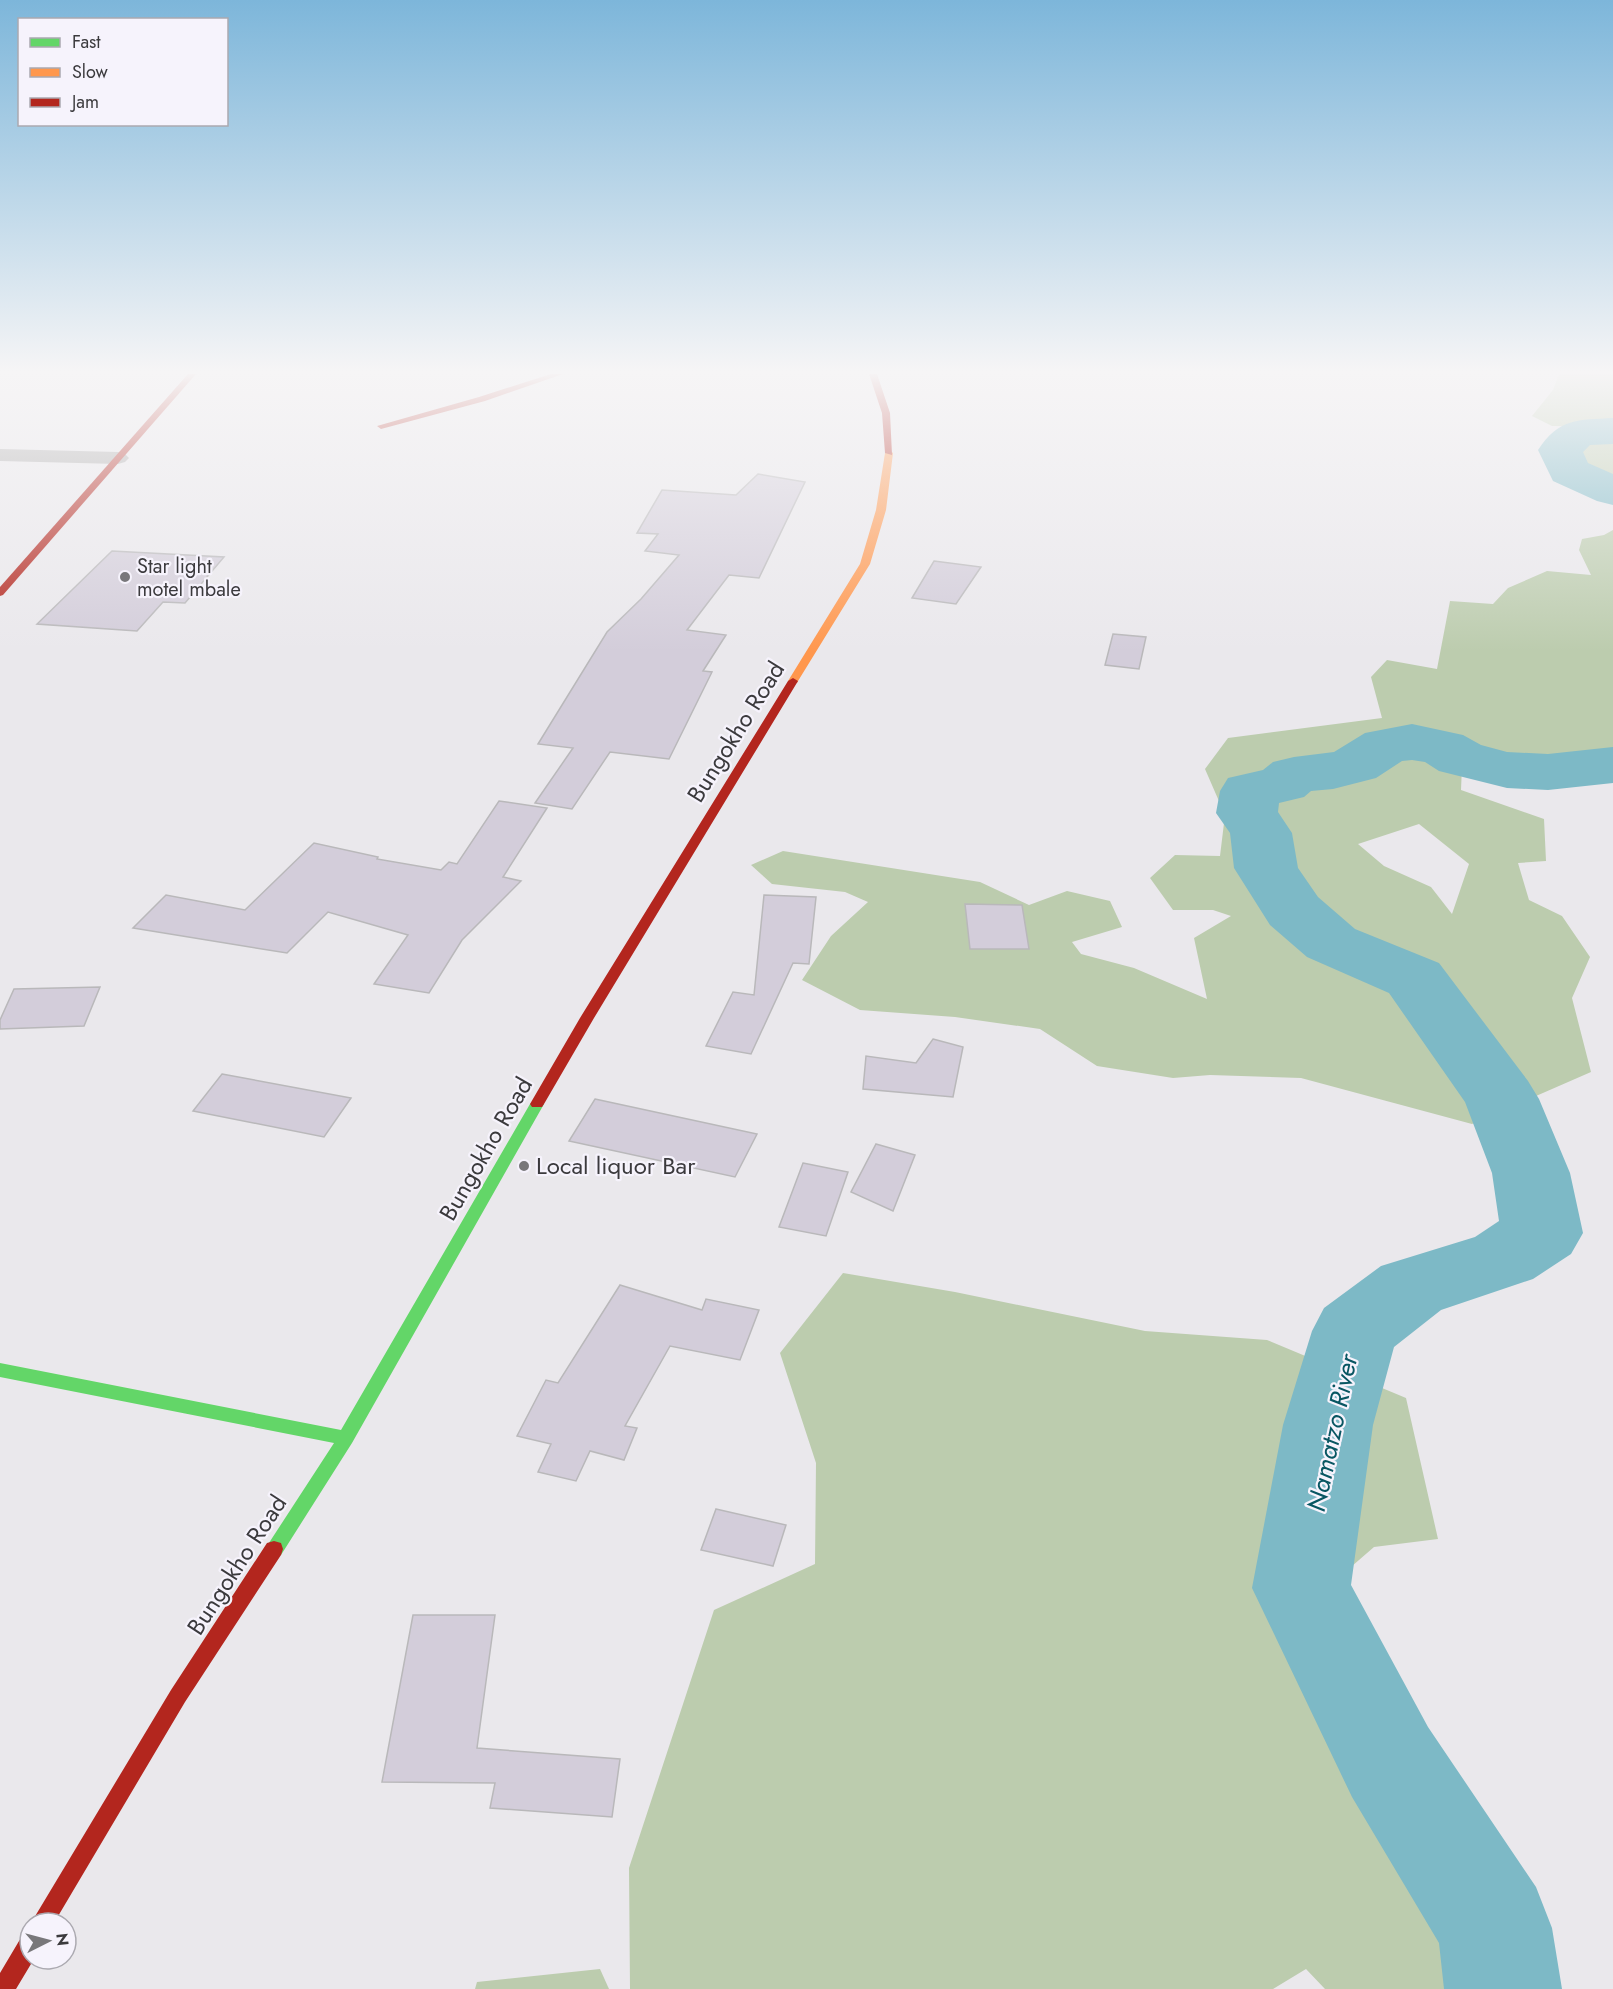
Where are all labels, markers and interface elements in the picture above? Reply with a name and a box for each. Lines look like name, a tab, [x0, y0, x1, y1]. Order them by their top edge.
legend	[18, 18, 228, 126]
text: Fast	[72, 29, 101, 55]
text: Slow	[72, 59, 109, 85]
text: Jam	[70, 89, 99, 115]
place label: Star light motel mbale	[137, 552, 241, 604]
marker: Star light motel mbale	[118, 570, 132, 584]
street label: Bungokho Road	[678, 654, 793, 809]
street label: Bungokho Road	[430, 1070, 541, 1227]
place label: Local liquor Bar	[536, 1148, 696, 1183]
marker: Local liquor Bar	[517, 1159, 531, 1173]
water label: Namatzo River	[1297, 1350, 1367, 1515]
street label: Bungokho Road	[178, 1488, 295, 1642]
north arrow	[18, 1911, 78, 1971]
text: N	[50, 1932, 75, 1947]

